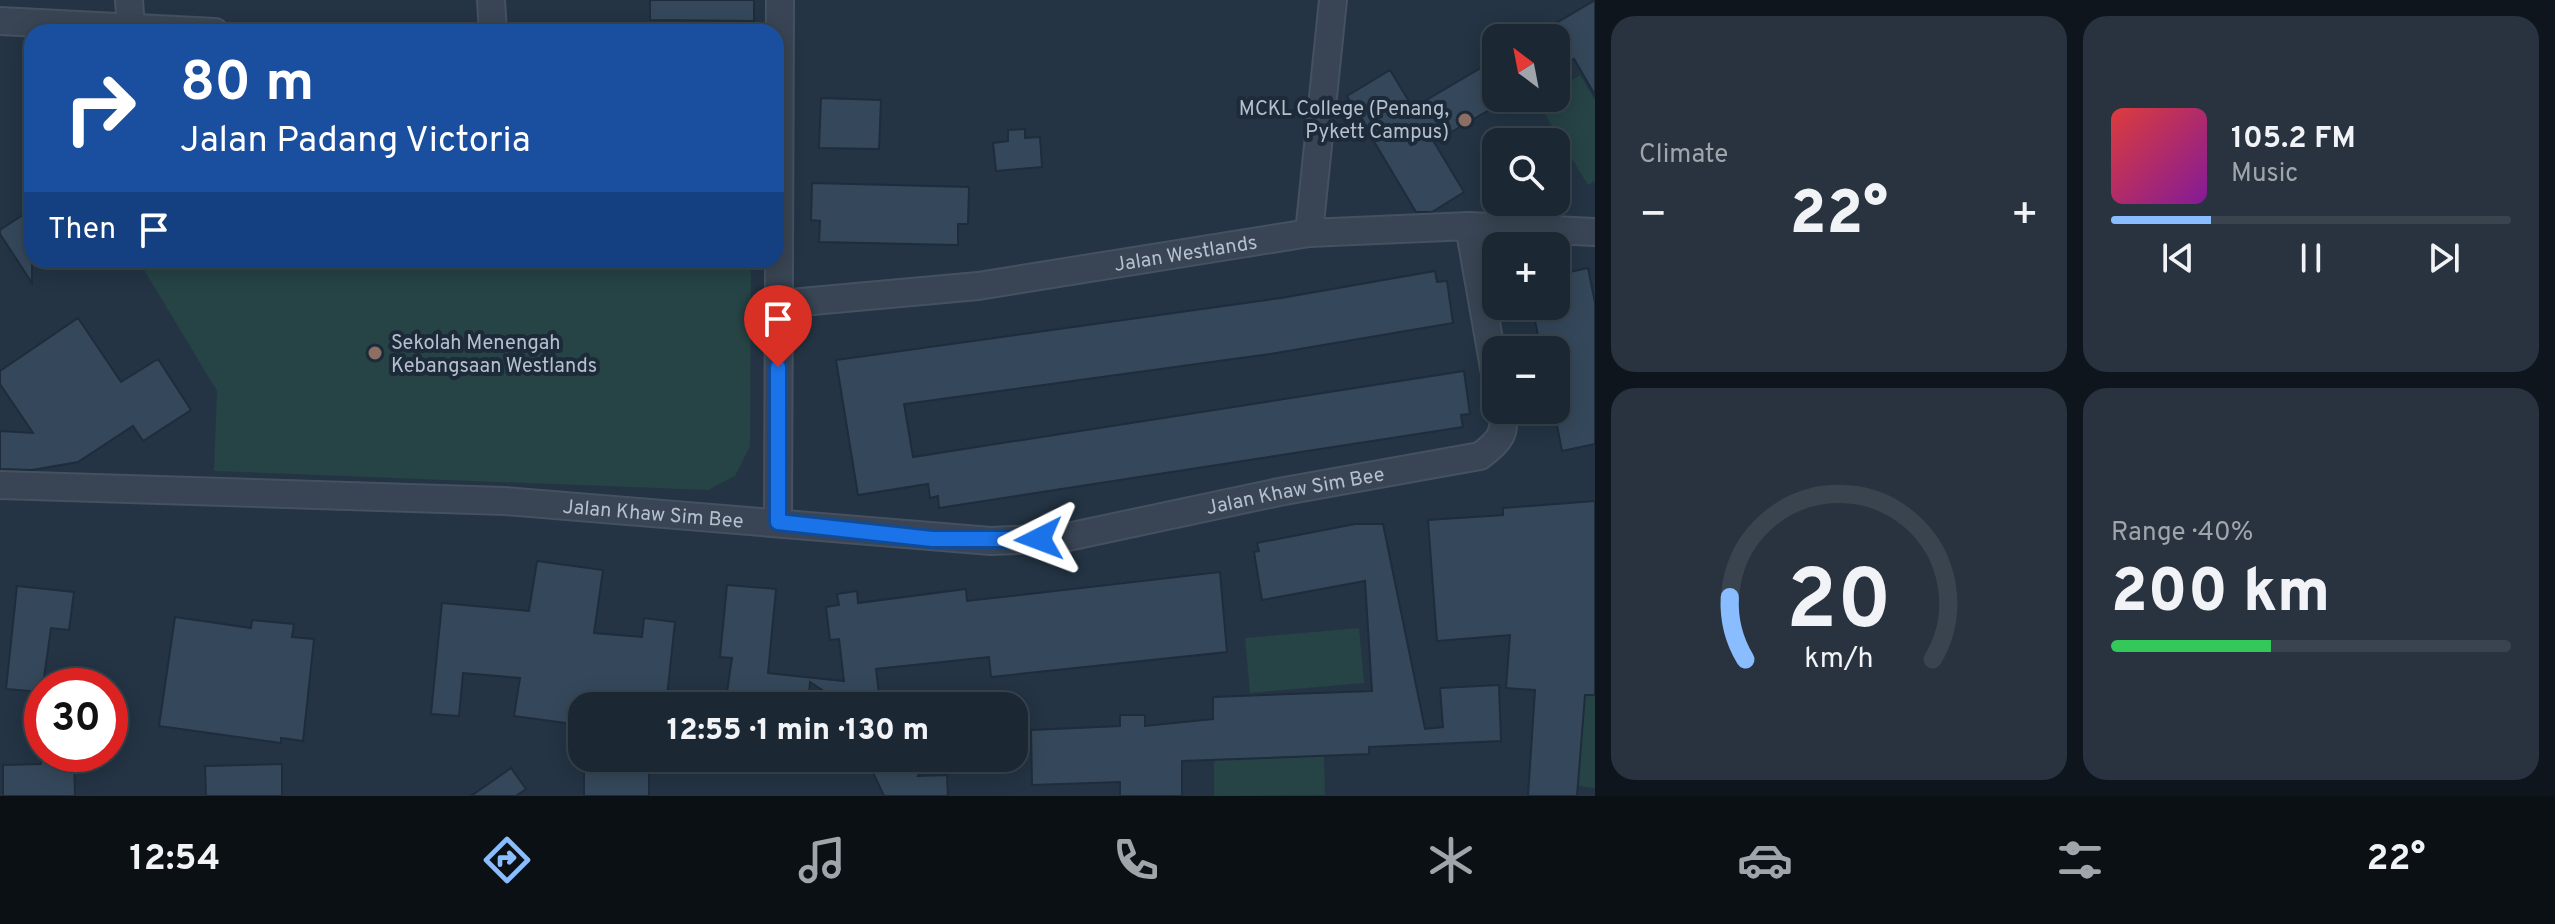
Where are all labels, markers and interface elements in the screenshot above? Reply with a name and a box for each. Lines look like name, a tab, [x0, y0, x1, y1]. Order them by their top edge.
north arrow	[1482, 24, 1570, 112]
map controls	[1482, 24, 1570, 424]
text: 80 m	[180, 50, 314, 120]
icon: right	[48, 56, 152, 160]
place label: MCKL College (Penang, Pykett Campus)	[1239, 97, 1449, 146]
marker: MCKL College (Penang, Pykett Campus)	[1456, 111, 1474, 129]
text: Jalan Padang Victoria	[180, 119, 531, 165]
text: 105.2 FM	[2231, 121, 2356, 158]
button: search	[1482, 128, 1570, 216]
text: Climate	[1639, 139, 1728, 172]
text: Music	[2231, 158, 2298, 191]
text: 22°	[1790, 179, 1888, 255]
text: −	[1639, 189, 1667, 245]
text: +	[2011, 189, 2039, 245]
icon: arrive	[132, 208, 176, 252]
text: Then	[48, 212, 116, 249]
street label: Jalan Westlands	[1112, 230, 1259, 279]
button: +	[1482, 232, 1570, 320]
icon: previous	[2156, 236, 2200, 280]
icon: pause	[2289, 236, 2333, 280]
icon: next	[2422, 236, 2466, 280]
pin	[744, 285, 812, 367]
icon: arrive	[756, 297, 800, 341]
place label: Sekolah Menengah Kebangsaan Westlands	[391, 331, 597, 380]
button: −	[1482, 336, 1570, 424]
marker: Sekolah Menengah Kebangsaan Westlands	[366, 344, 384, 362]
street label: Jalan Khaw Sim Bee	[1204, 462, 1387, 522]
street label: Jalan Khaw Sim Bee	[562, 495, 744, 536]
position arrow	[997, 497, 1081, 581]
text: Range · 40%	[2111, 517, 2253, 550]
text: 20	[1786, 553, 1892, 658]
text: 200 km	[2111, 557, 2330, 633]
text: km/h	[1804, 642, 1874, 678]
speed limit sign: 30	[24, 668, 128, 772]
text: 12:55 · 1 min · 130 m	[667, 713, 929, 750]
icon: directions	[479, 832, 535, 888]
icon: music	[794, 832, 850, 888]
icon: phone	[1108, 832, 1164, 888]
icon: climate	[1423, 832, 1479, 888]
icon: car	[1737, 832, 1793, 888]
icon: filters	[2052, 832, 2108, 888]
text: 12:54	[129, 837, 220, 883]
text: 22°	[2367, 837, 2426, 883]

